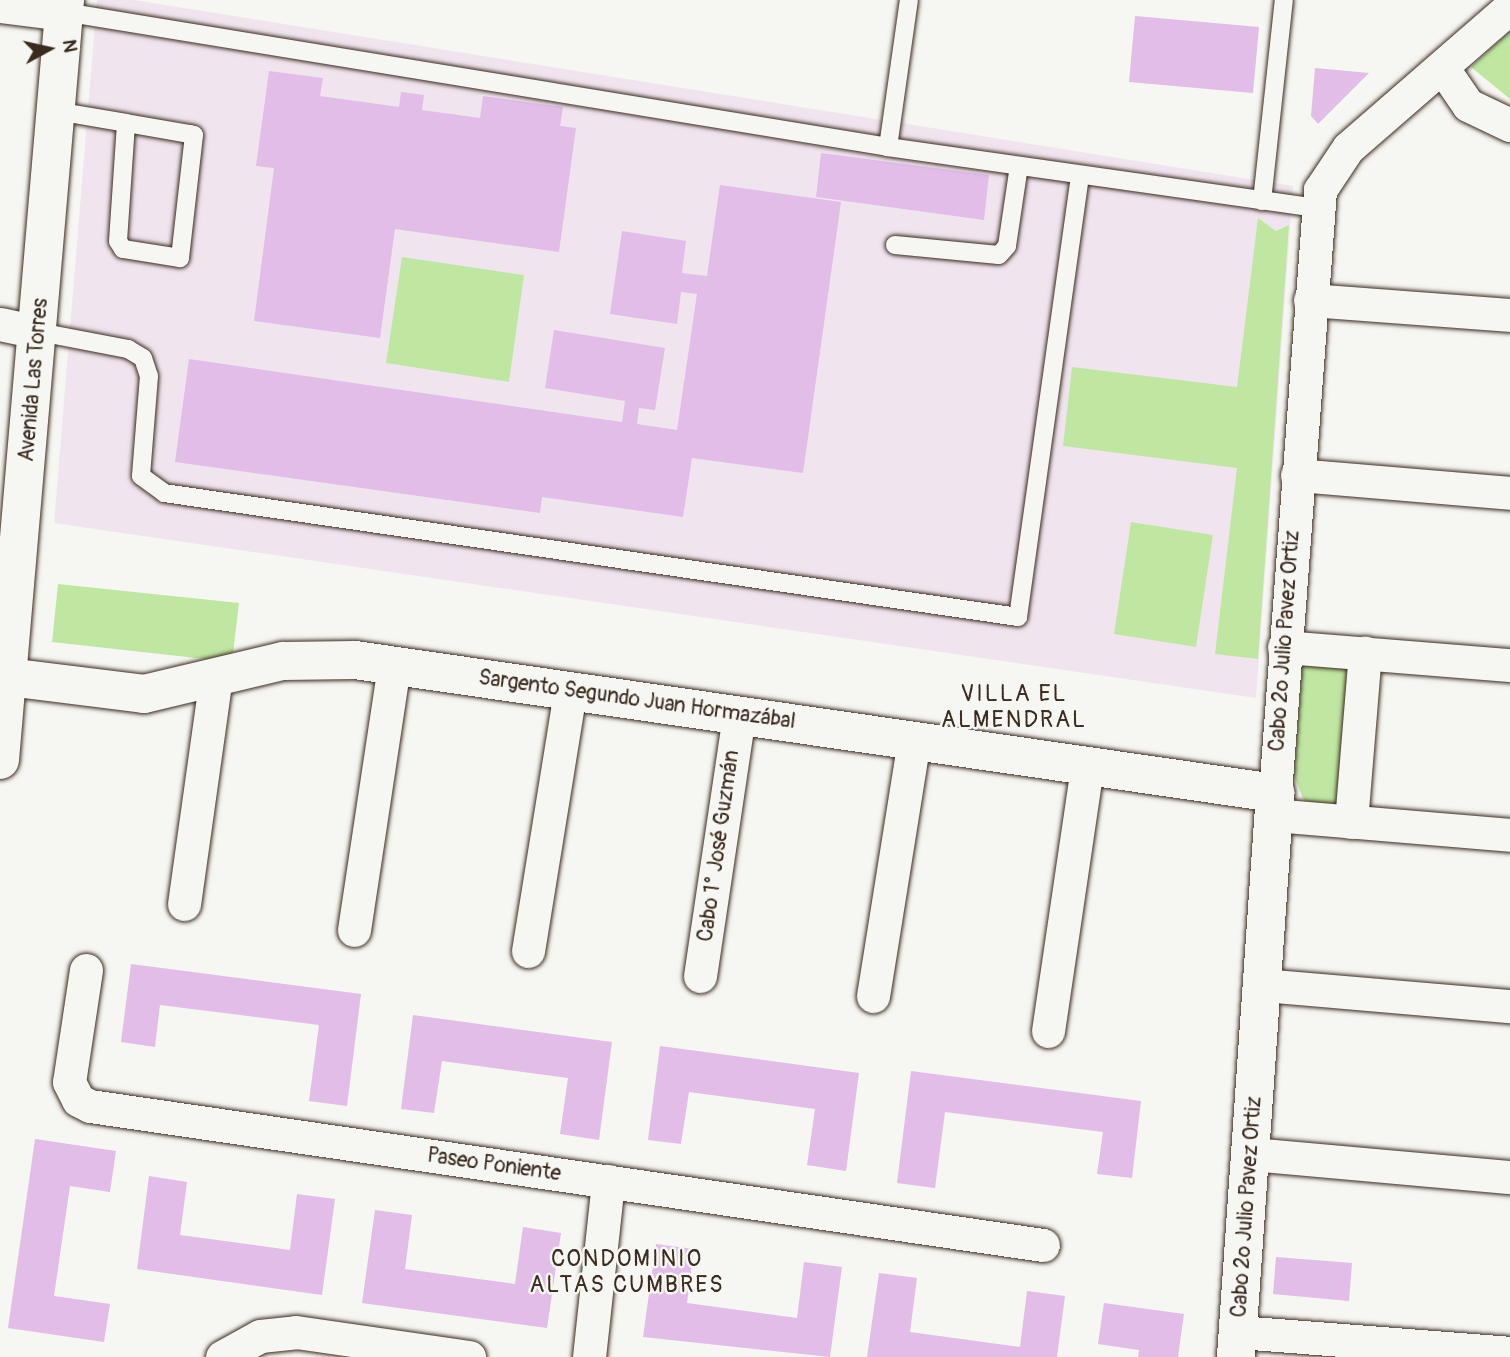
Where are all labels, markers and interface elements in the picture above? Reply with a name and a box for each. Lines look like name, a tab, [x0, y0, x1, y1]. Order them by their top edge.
north arrow	[14, 14, 84, 84]
text: N	[57, 38, 83, 54]
street label: Avenida Las Torres	[14, 297, 54, 463]
street label: Cabo 2º Julio Pavez Ortiz	[1265, 530, 1305, 752]
street label: Sargento Segundo Juan Hormazábal	[477, 665, 797, 735]
district label: VILLA EL ALMENDRAL	[942, 680, 1086, 734]
street label: Cabo 1° José Guzmán	[693, 749, 745, 943]
street label: Cabo 2º Julio Pavez Ortiz	[1227, 1096, 1267, 1318]
street label: Paseo Poniente	[426, 1143, 562, 1187]
district label: CONDOMINIO ALTAS CUMBRES	[531, 1245, 723, 1299]

